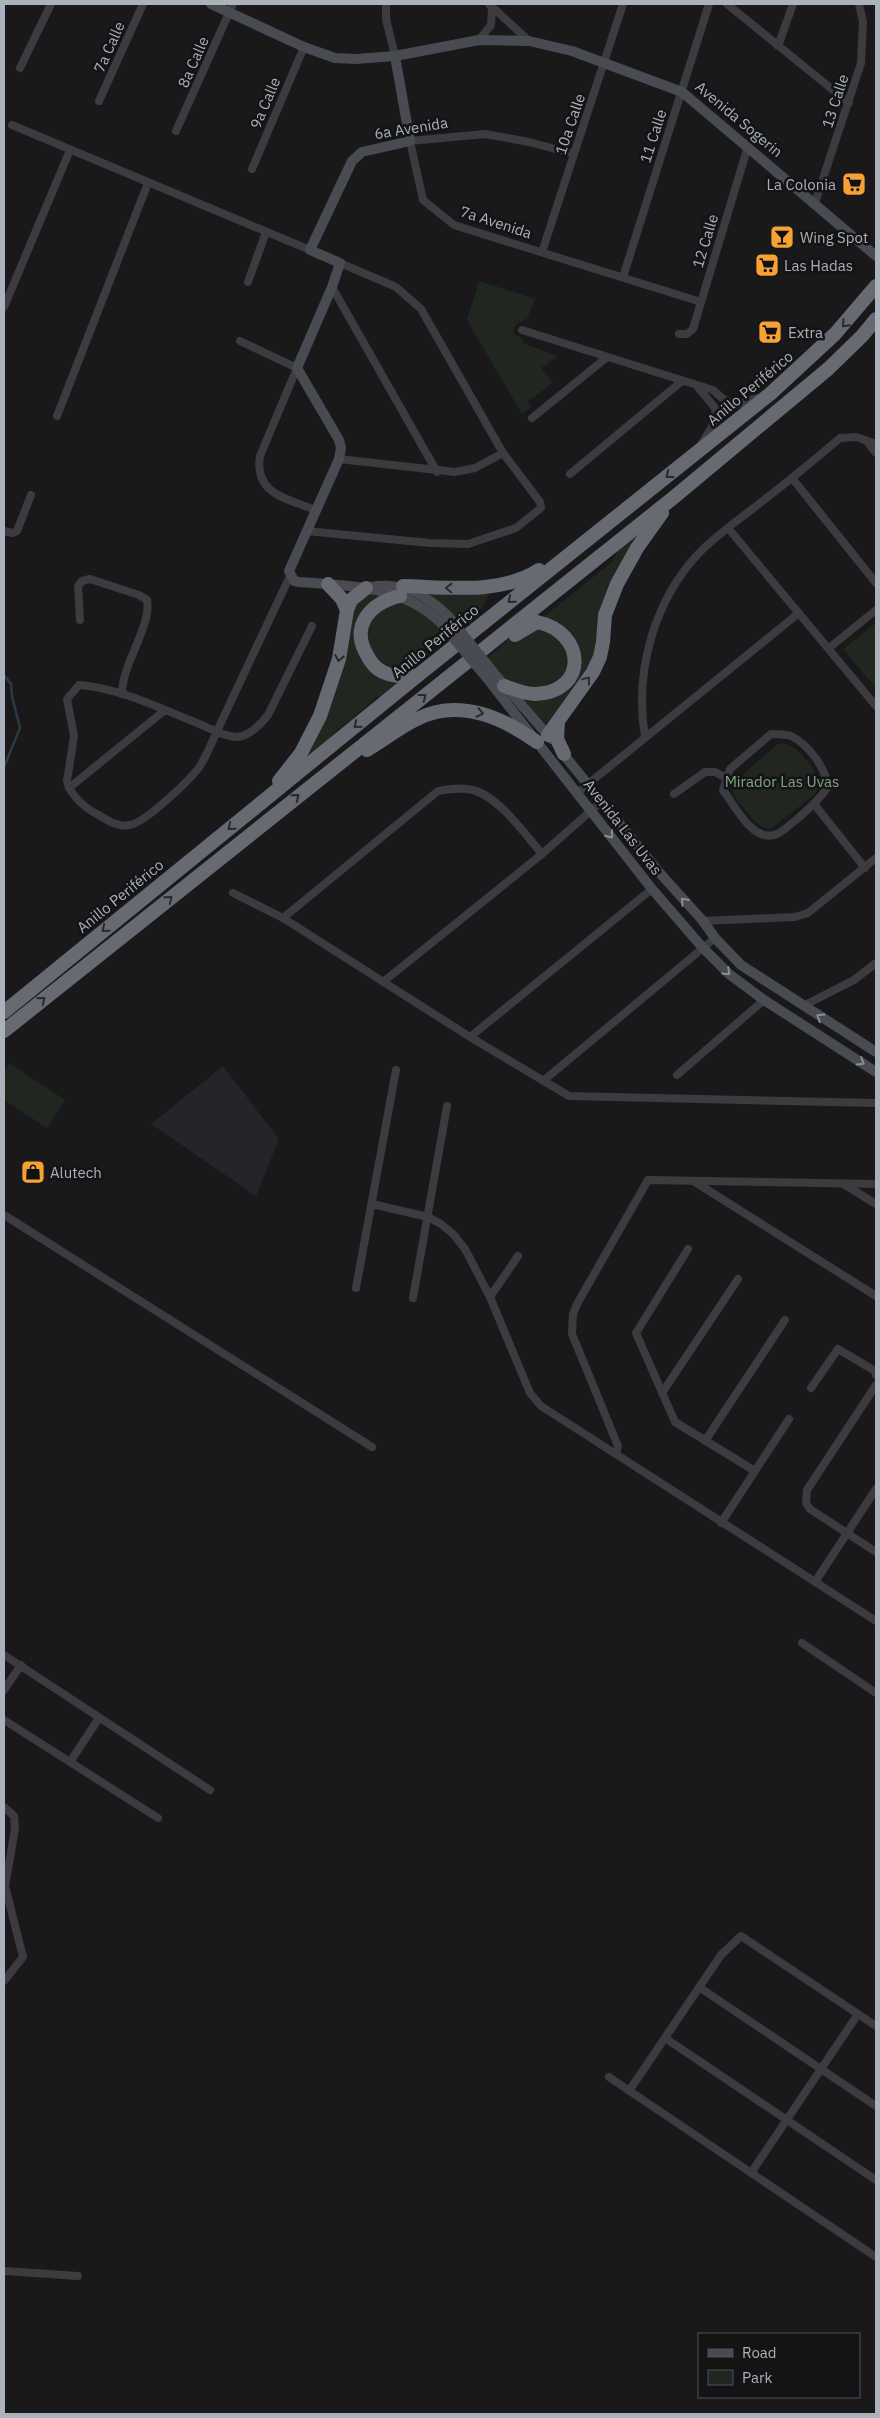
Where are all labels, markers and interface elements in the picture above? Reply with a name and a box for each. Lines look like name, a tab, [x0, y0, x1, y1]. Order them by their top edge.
street label: 7a Calle	[89, 18, 129, 76]
street label: 8a Calle	[173, 33, 213, 91]
street label: 13 Calle	[817, 72, 853, 130]
street label: 9a Calle	[246, 74, 284, 132]
street label: Avenida Sogerin	[691, 77, 787, 161]
street label: 10a Calle	[551, 91, 589, 157]
street label: 11 Calle	[635, 107, 671, 165]
street label: 6a Avenida	[373, 113, 449, 143]
supermarket icon: La Colonia	[841, 171, 867, 197]
place label: La Colonia	[766, 175, 836, 194]
street label: 7a Avenida	[458, 201, 534, 243]
street label: 12 Calle	[688, 212, 722, 270]
bar icon: Wing Spot	[769, 224, 795, 250]
place label: Wing Spot	[800, 228, 868, 247]
supermarket icon: Las Hadas	[754, 252, 780, 278]
place label: Las Hadas	[784, 256, 853, 275]
one-way arrow	[842, 318, 851, 327]
supermarket icon: Extra	[757, 319, 783, 345]
place label: Extra	[788, 323, 823, 342]
street label: Anillo Periférico	[703, 347, 797, 429]
one-way arrow	[666, 470, 675, 478]
one-way arrow	[445, 582, 453, 593]
one-way arrow	[508, 595, 517, 603]
street label: Anillo Periférico	[388, 600, 482, 682]
one-way arrow	[334, 653, 345, 662]
one-way arrow	[582, 677, 590, 686]
one-way arrow	[417, 694, 426, 702]
one-way arrow	[475, 707, 484, 718]
one-way arrow	[354, 719, 363, 728]
park label: Mirador Las Uvas	[725, 772, 839, 791]
street label: Avenida Las Uvas	[580, 775, 666, 879]
one-way arrow	[290, 794, 299, 803]
one-way arrow	[228, 821, 237, 829]
one-way arrow	[604, 829, 612, 838]
street label: Anillo Periférico	[73, 855, 167, 937]
one-way arrow	[163, 896, 172, 904]
one-way arrow	[681, 897, 690, 906]
one-way arrow	[102, 924, 111, 932]
one-way arrow	[721, 966, 730, 975]
one-way arrow	[36, 998, 45, 1006]
one-way arrow	[816, 1013, 825, 1023]
one-way arrow	[856, 1056, 865, 1066]
shop icon: Alutech	[20, 1159, 46, 1185]
place label: Alutech	[50, 1163, 102, 1182]
legend	[698, 2333, 860, 2398]
text: Road	[742, 2343, 777, 2362]
text: Park	[742, 2368, 772, 2387]

